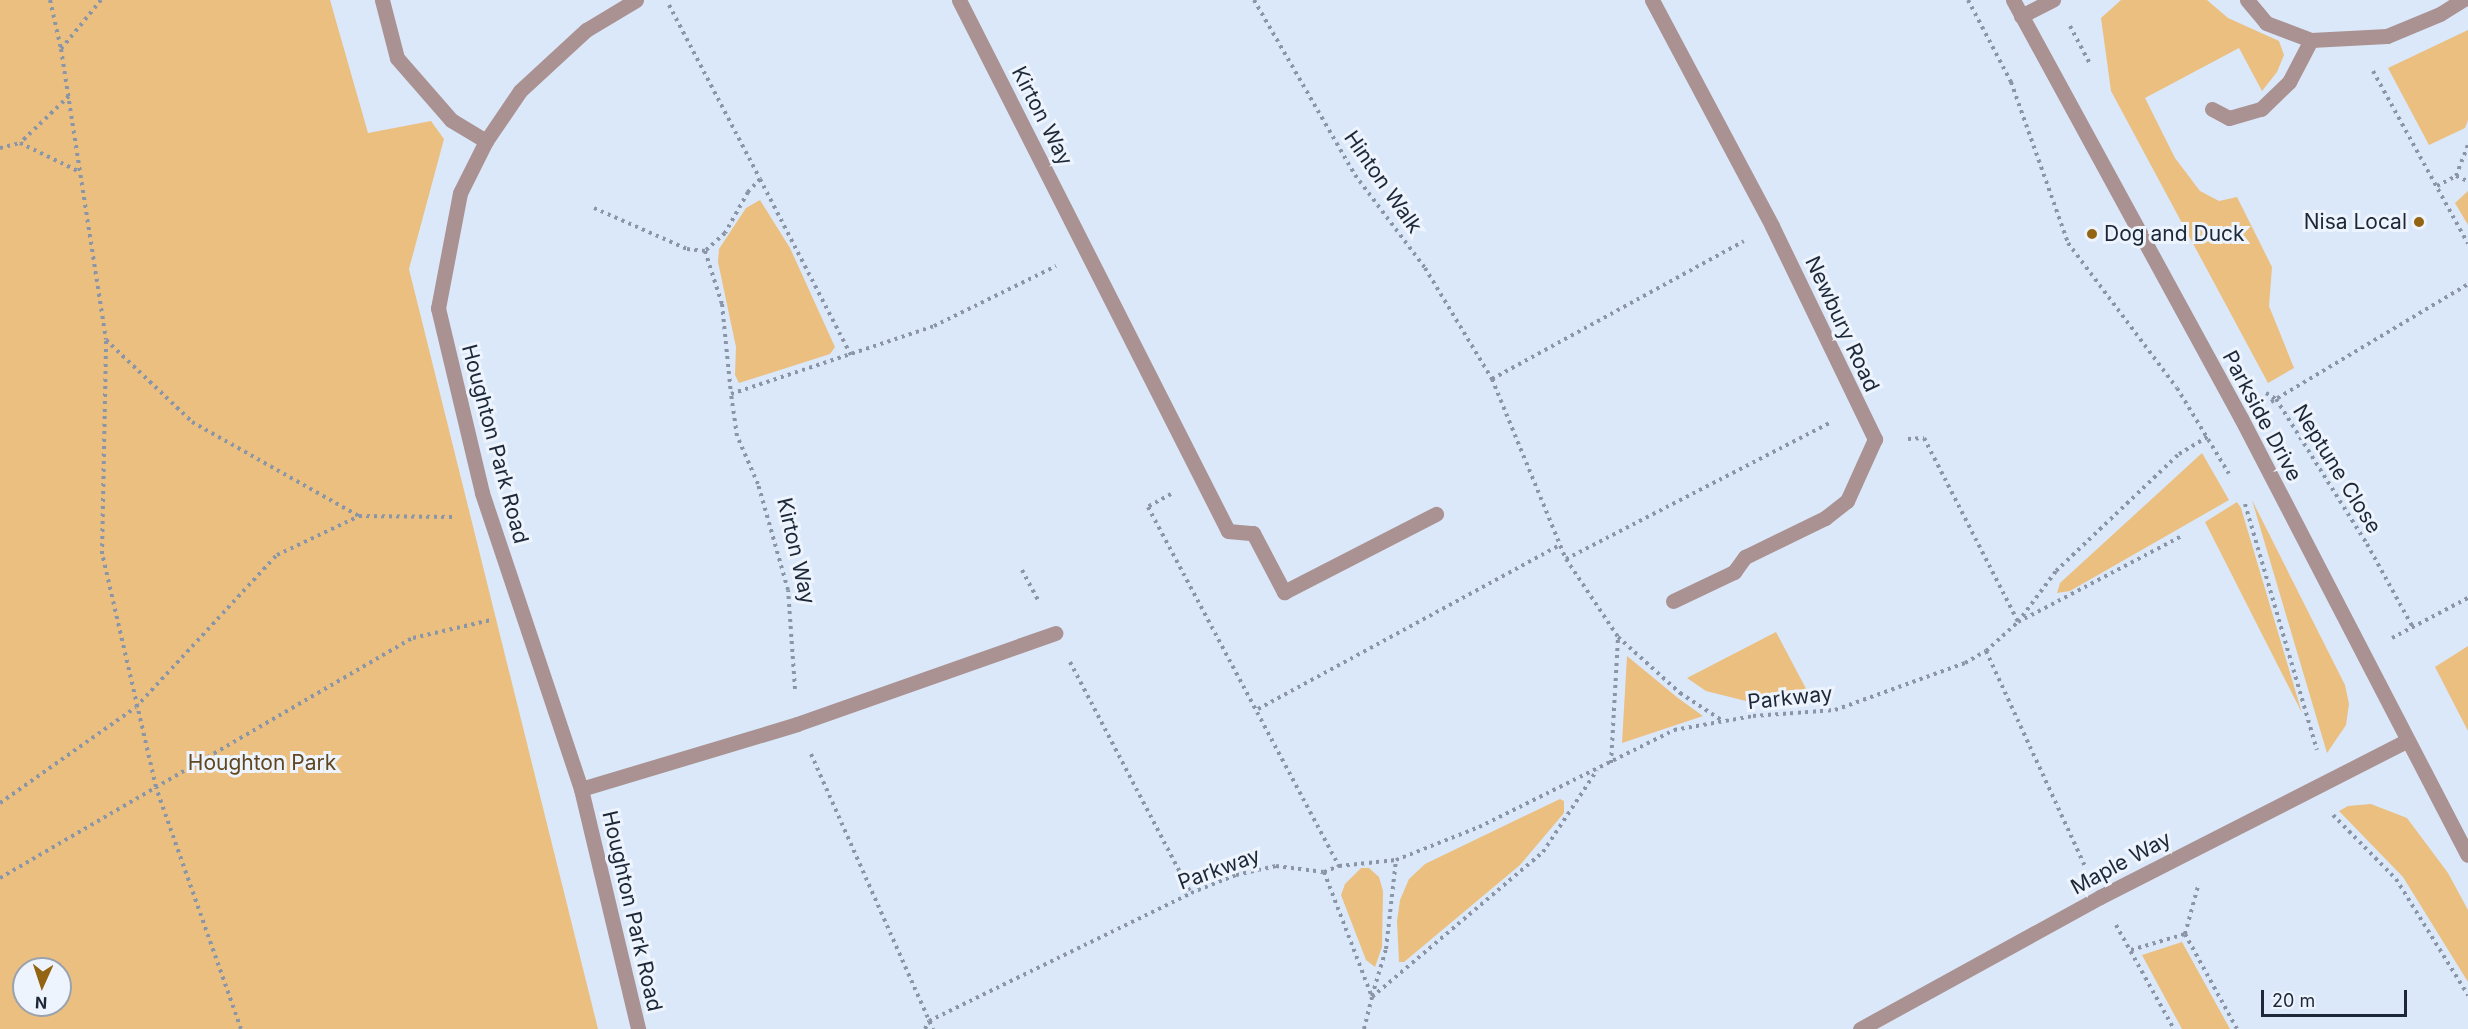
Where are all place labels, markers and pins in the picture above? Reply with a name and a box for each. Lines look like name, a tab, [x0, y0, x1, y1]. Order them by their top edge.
place label: Nisa Local	[2304, 209, 2407, 235]
marker: Nisa Local	[2412, 215, 2426, 229]
place label: Dog and Duck	[2104, 221, 2245, 247]
marker: Dog and Duck	[2085, 227, 2099, 241]

